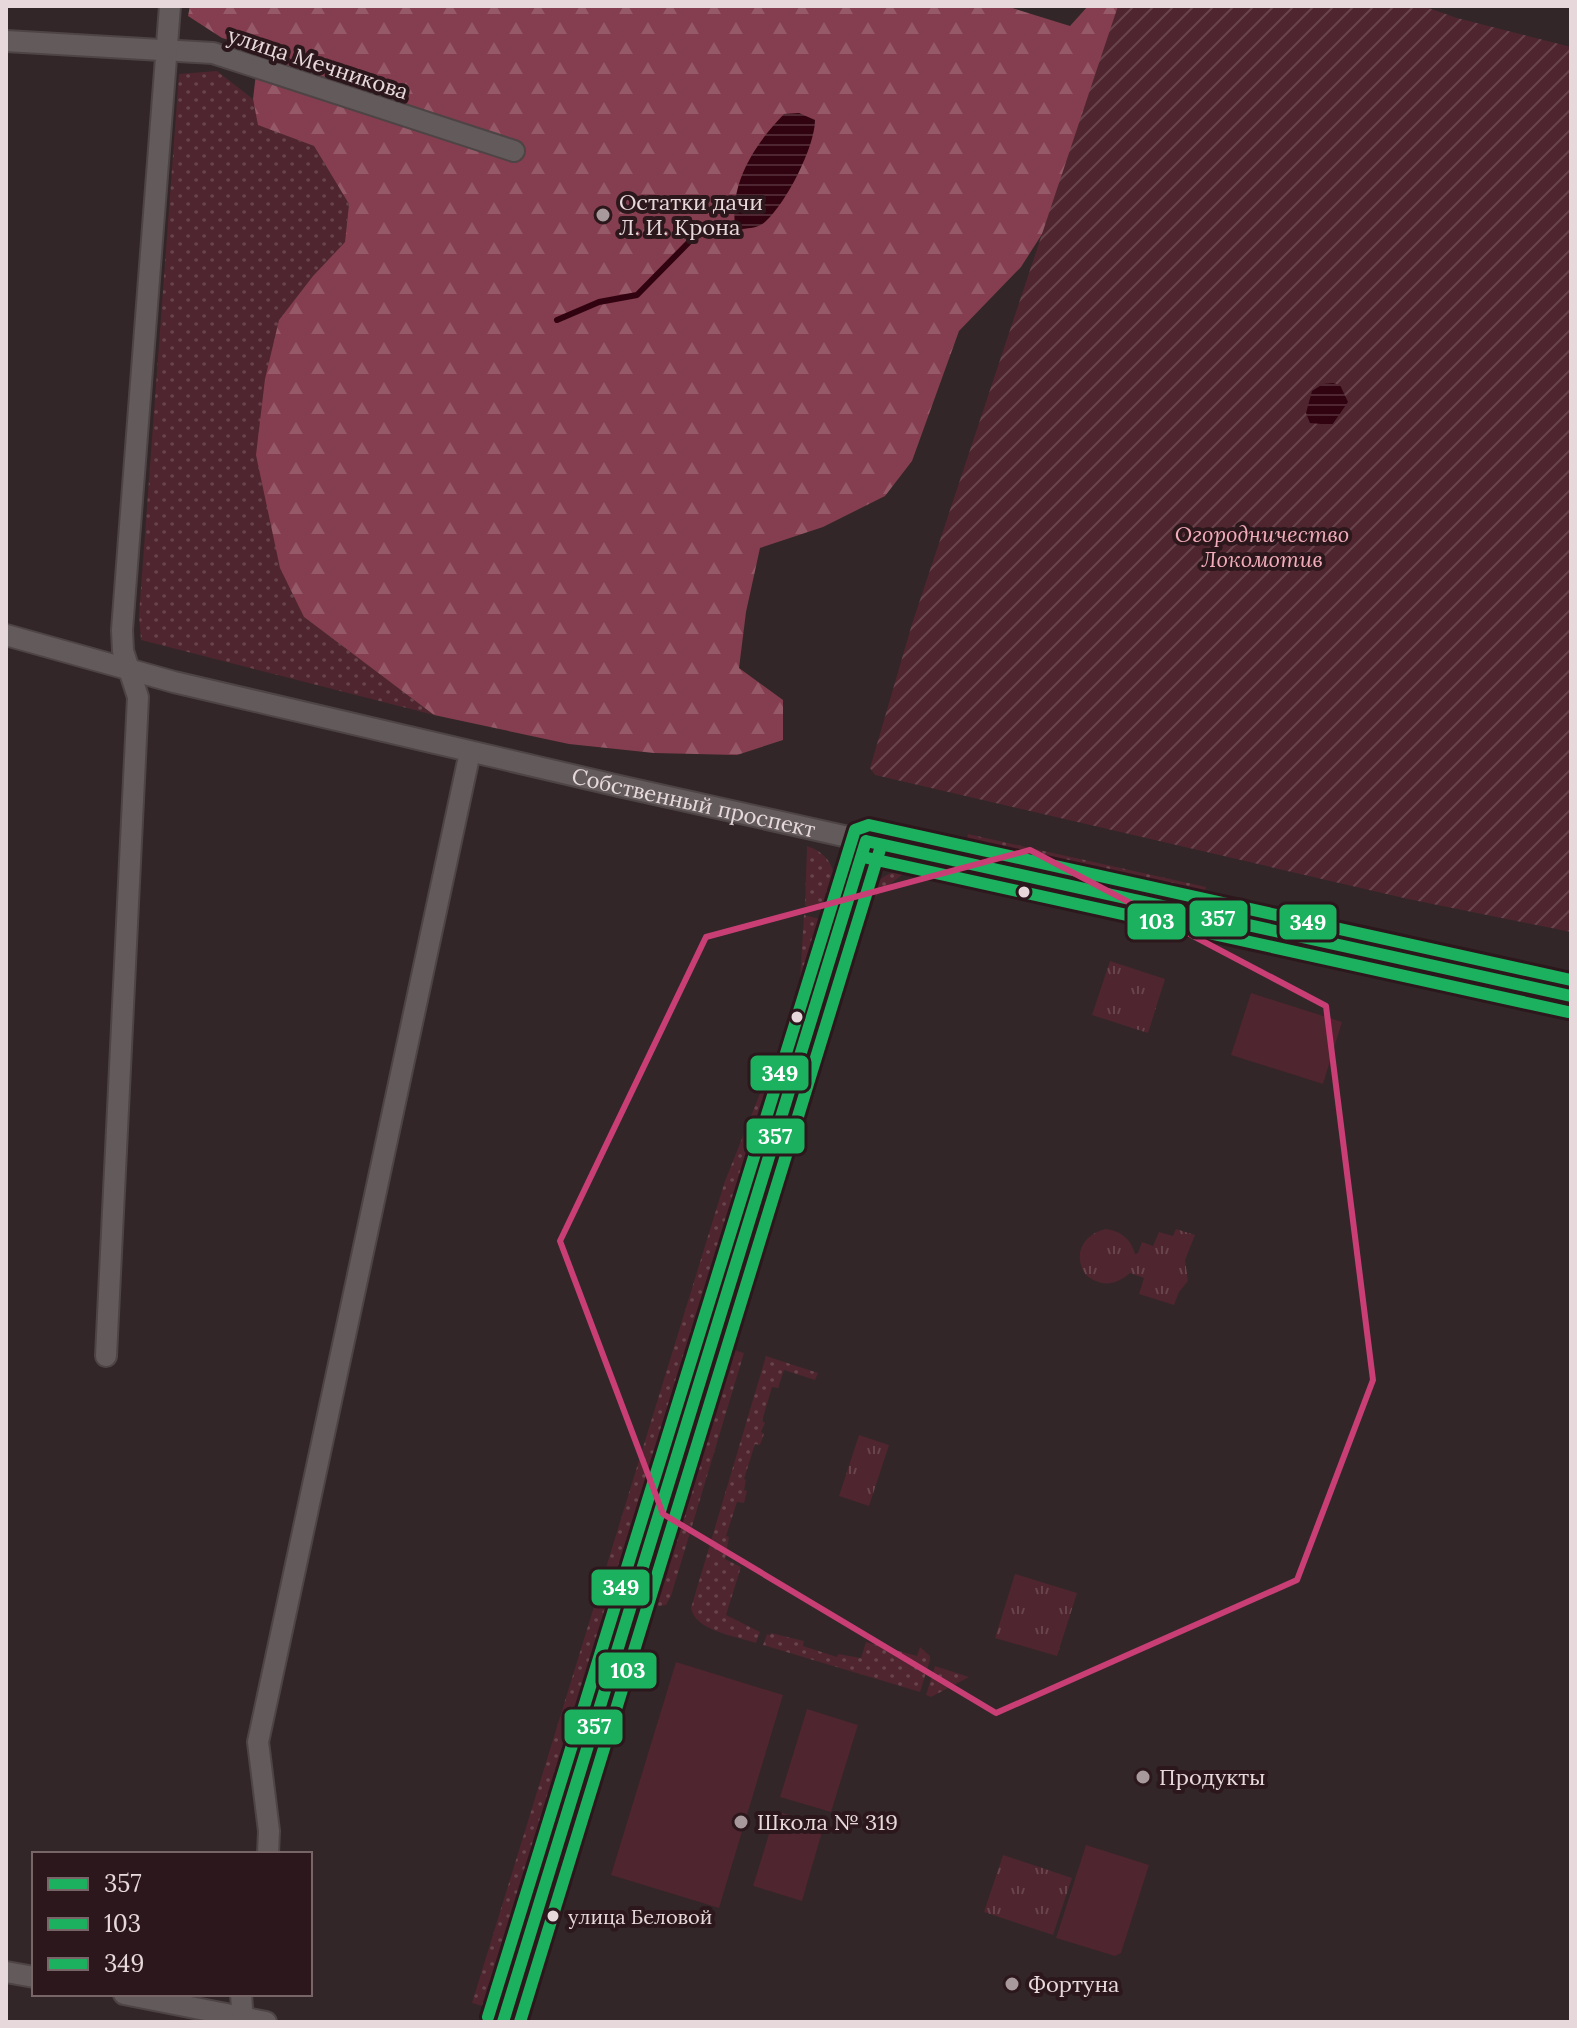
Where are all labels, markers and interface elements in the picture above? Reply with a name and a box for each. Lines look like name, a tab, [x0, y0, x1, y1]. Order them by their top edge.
street label: улица Мечникова	[224, 21, 412, 105]
place label: Остатки дачи Л. И. Крона	[619, 188, 763, 241]
marker: Остатки дачи Л. И. Крона	[594, 206, 612, 224]
park label: Огородничество Локомотив	[1175, 520, 1349, 573]
street label: Собственный проспект	[569, 761, 818, 843]
unlabelled marker	[1016, 884, 1032, 900]
line badge: 357	[1188, 899, 1249, 938]
line badge: 103	[1126, 902, 1187, 941]
line badge: 349	[1278, 903, 1338, 941]
text: 357	[1201, 904, 1235, 932]
text: 103	[1139, 907, 1175, 935]
text: 349	[1289, 908, 1327, 936]
unlabelled marker	[789, 1009, 805, 1025]
line badge: 349	[749, 1054, 810, 1092]
text: 349	[761, 1059, 799, 1087]
line badge: 357	[745, 1117, 806, 1155]
text: 357	[758, 1122, 792, 1150]
line badge: 349	[590, 1568, 651, 1607]
text: 349	[602, 1573, 640, 1601]
line badge: 103	[597, 1651, 658, 1690]
text: 103	[610, 1656, 646, 1684]
line badge: 357	[563, 1708, 624, 1746]
text: 357	[577, 1712, 611, 1740]
place label: Продукты	[1159, 1763, 1265, 1791]
marker: Продукты	[1134, 1768, 1152, 1786]
place label: Школа № 319	[757, 1808, 898, 1836]
marker: Школа № 319	[732, 1813, 750, 1831]
legend	[32, 1852, 312, 1996]
text: 357	[104, 1868, 142, 1899]
place label: улица Беловой	[568, 1904, 712, 1929]
text: 103	[104, 1908, 141, 1939]
marker: улица Беловой	[545, 1908, 561, 1924]
text: 349	[104, 1948, 144, 1979]
place label: Фортуна	[1028, 1970, 1119, 1998]
marker: Фортуна	[1003, 1975, 1021, 1993]

